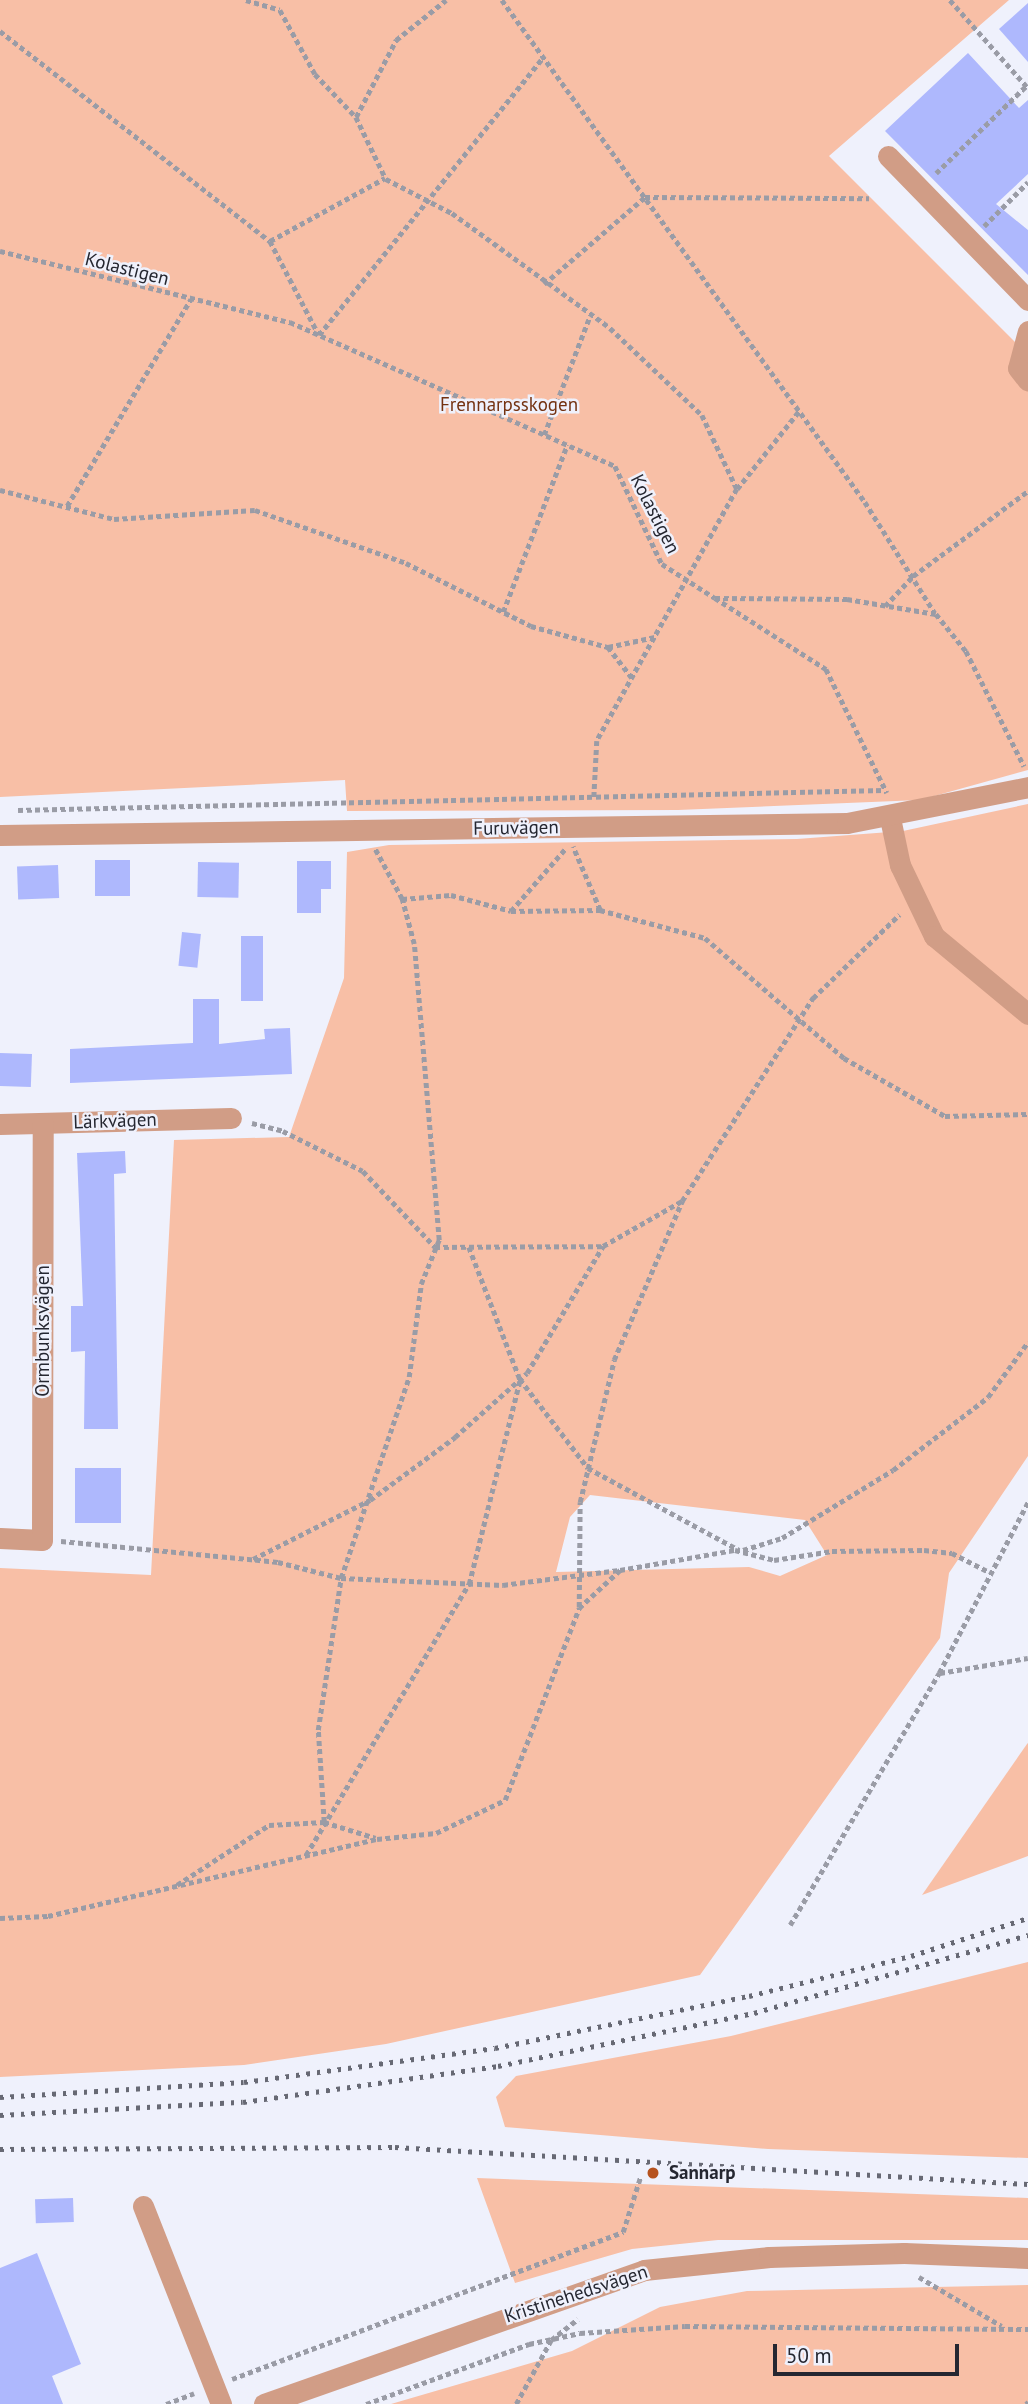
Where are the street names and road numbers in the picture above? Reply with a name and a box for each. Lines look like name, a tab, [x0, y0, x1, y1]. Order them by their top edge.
street label: Kolastigen	[83, 248, 171, 290]
street label: Kolastigen	[625, 471, 685, 557]
street label: Furuvägen	[473, 816, 559, 840]
street label: Lärkvägen	[73, 1108, 157, 1134]
street label: Ormbunksvägen	[32, 1265, 54, 1397]
street label: Kristinehedsvägen	[501, 2260, 651, 2328]

